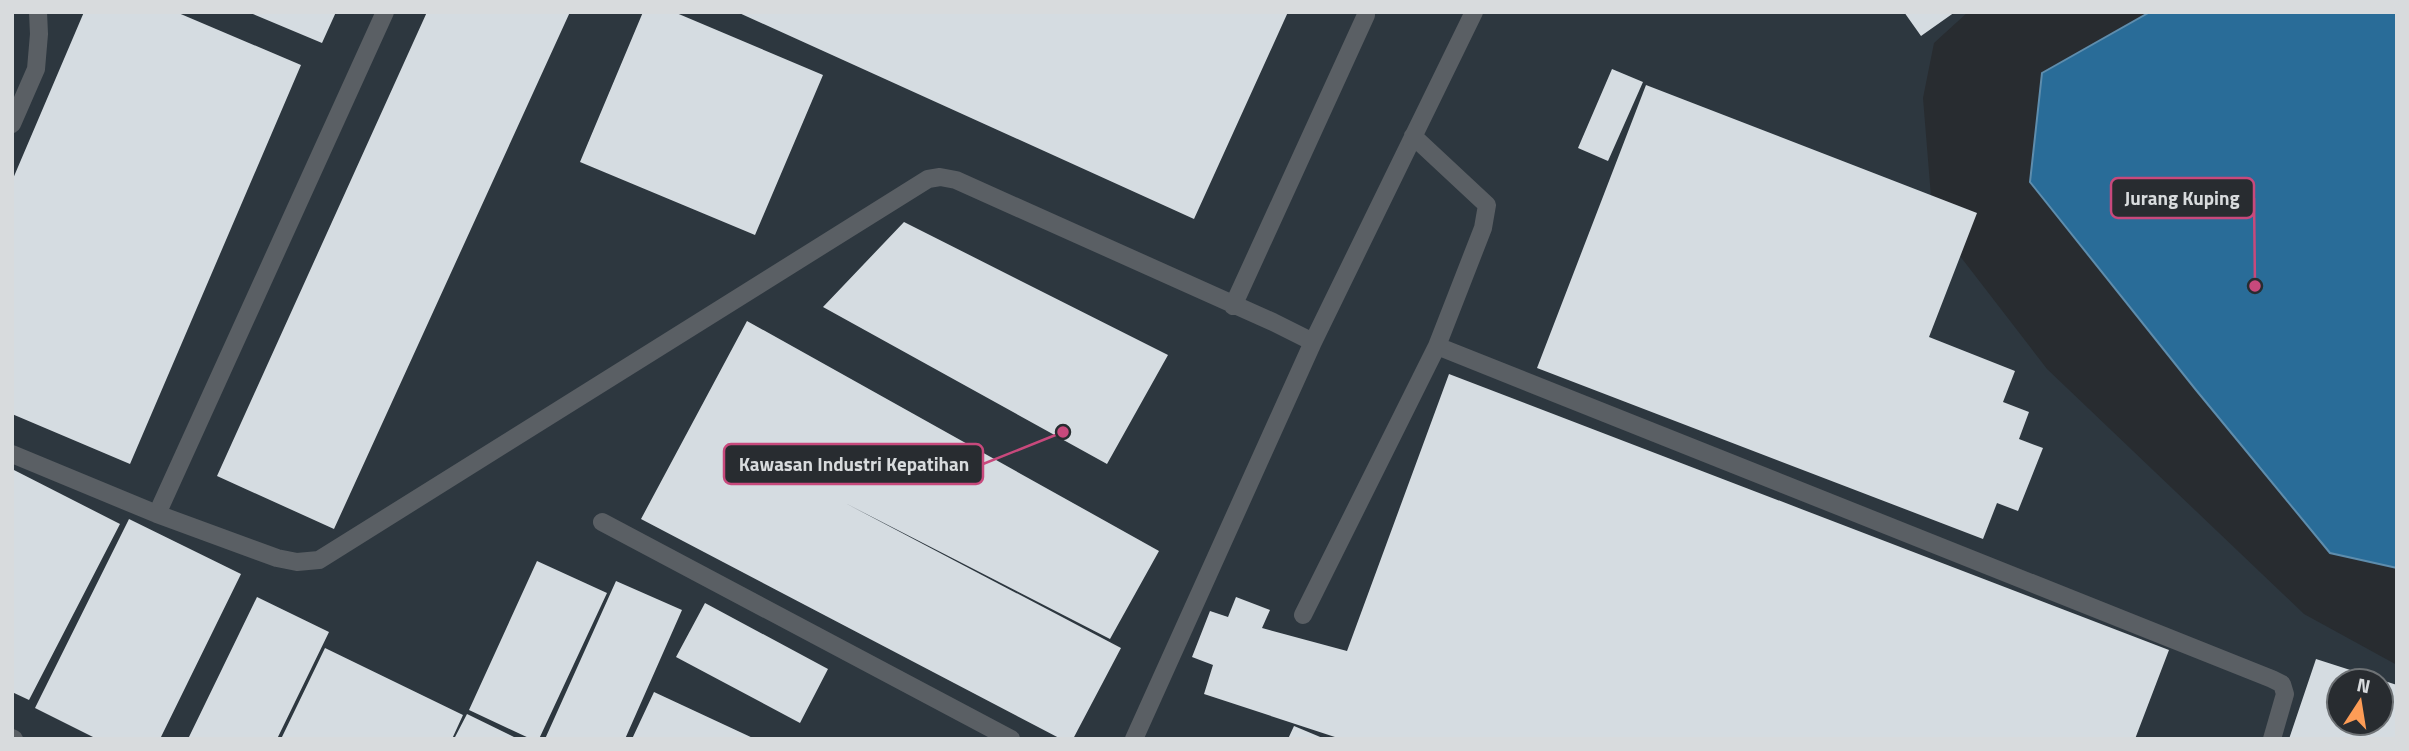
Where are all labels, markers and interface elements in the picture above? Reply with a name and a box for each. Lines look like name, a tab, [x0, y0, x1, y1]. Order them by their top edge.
callout: Jurang Kuping	[2111, 178, 2254, 218]
text: Jurang Kuping	[2124, 183, 2240, 212]
callout: Kawasan Industri Kepatihan	[724, 444, 983, 484]
text: Kawasan Industri Kepatihan	[739, 449, 969, 478]
north arrow	[2325, 667, 2395, 737]
text: N	[2354, 669, 2373, 700]

